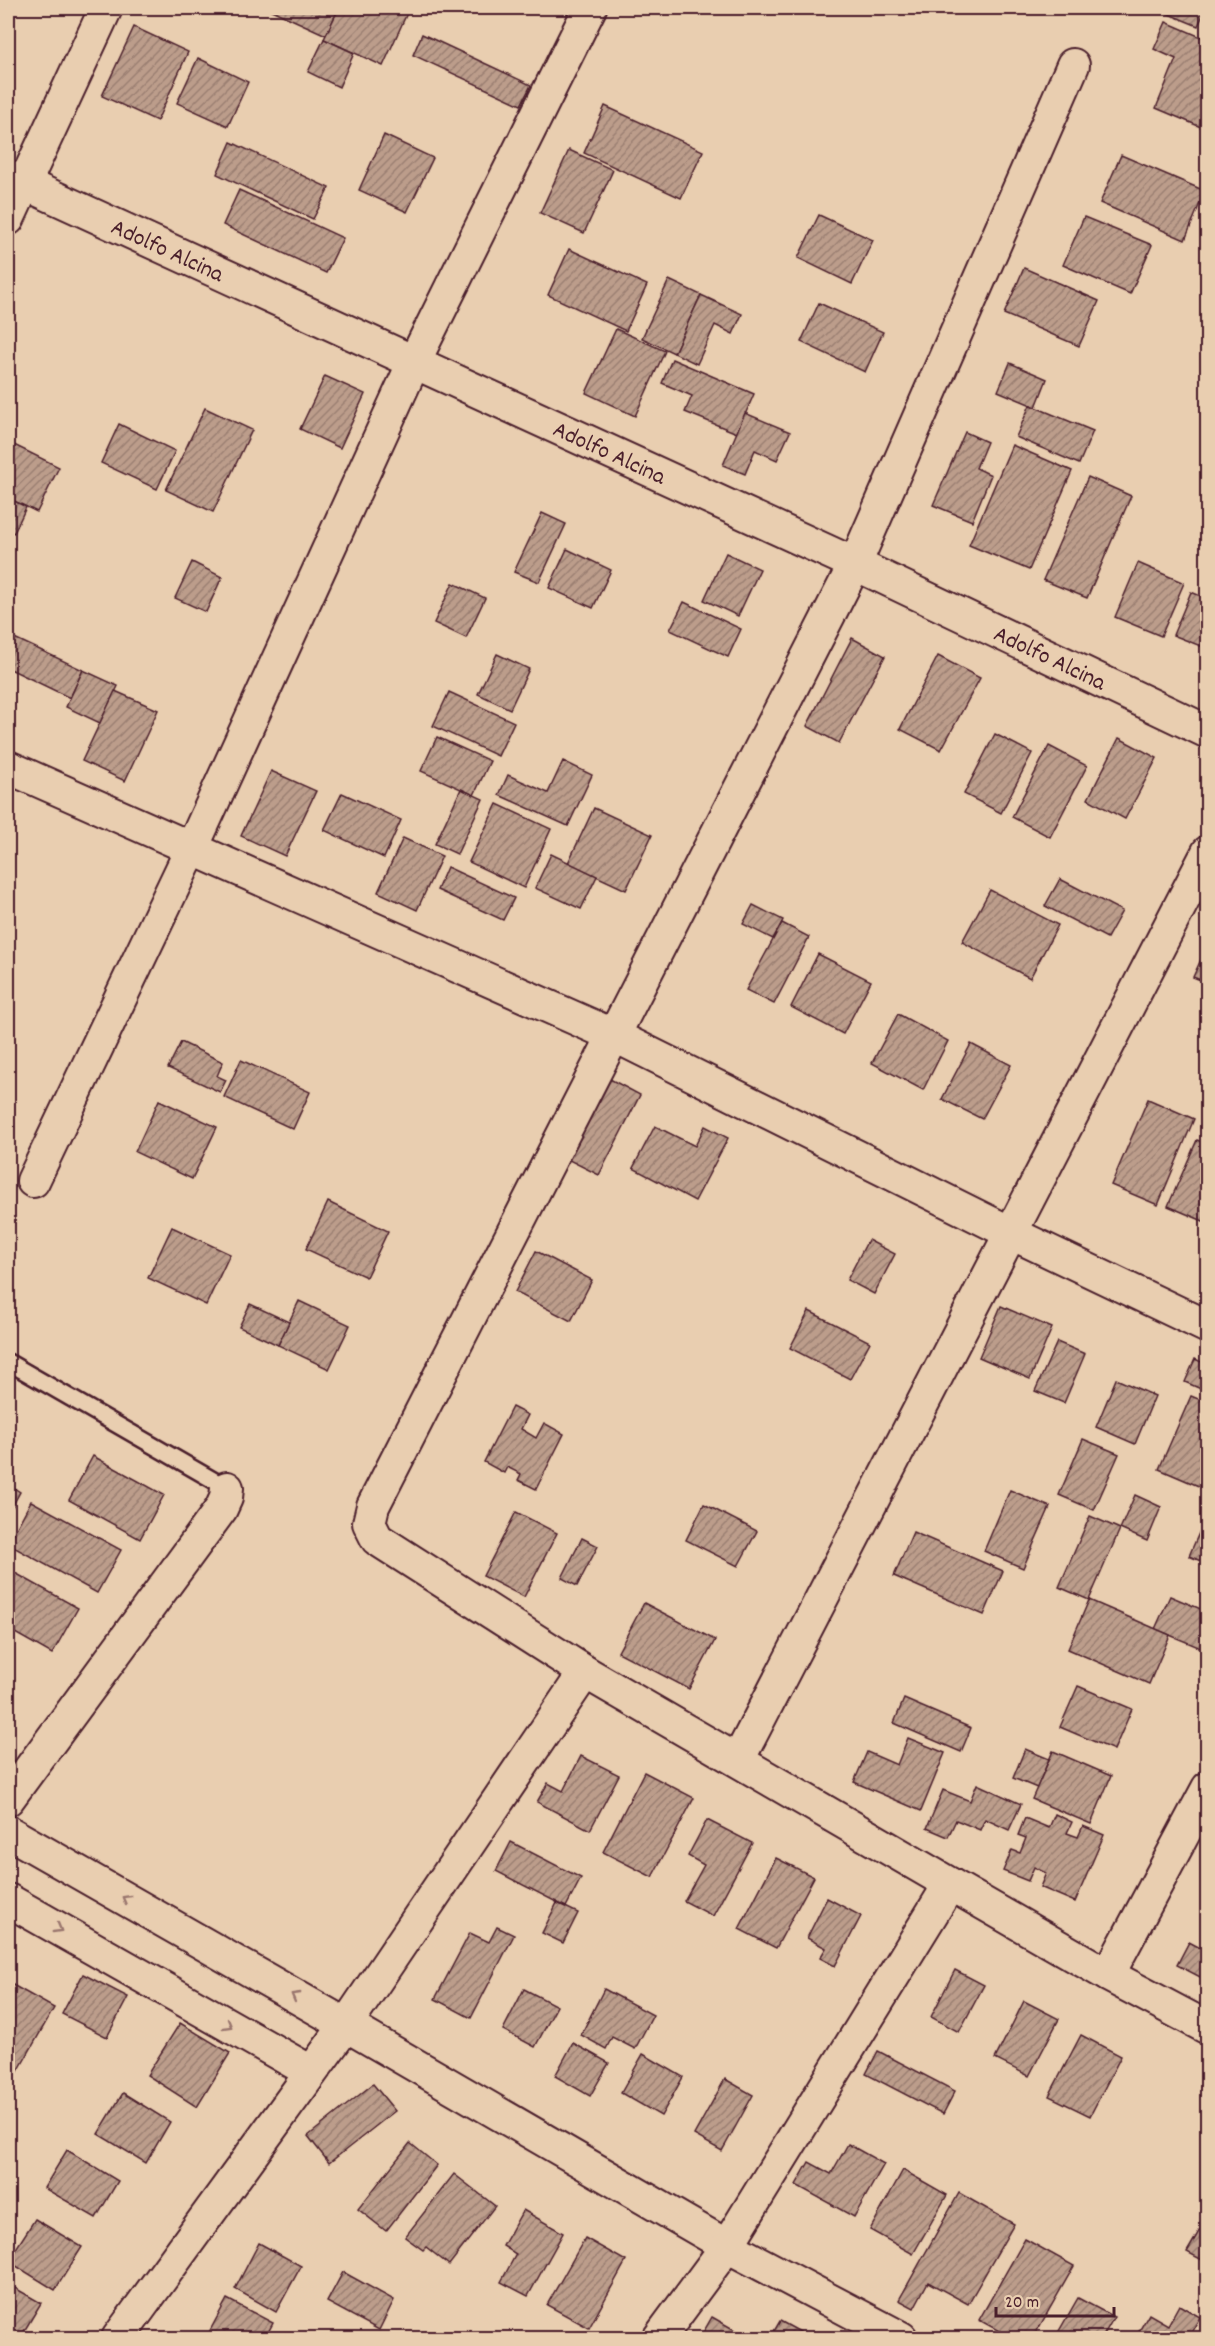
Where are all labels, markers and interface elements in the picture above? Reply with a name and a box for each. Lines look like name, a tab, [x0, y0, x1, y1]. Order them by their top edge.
street label: Adolfo Alcina	[105, 211, 229, 293]
street label: Adolfo Alcina	[547, 414, 671, 495]
street label: Adolfo Alcina	[987, 618, 1112, 701]
one-way arrow	[122, 1895, 132, 1906]
one-way arrow	[52, 1921, 63, 1933]
one-way arrow	[291, 1991, 301, 2003]
one-way arrow	[222, 2018, 232, 2029]
scale bar	[996, 2280, 1114, 2318]
text: 20 m	[1005, 2291, 1039, 2316]

